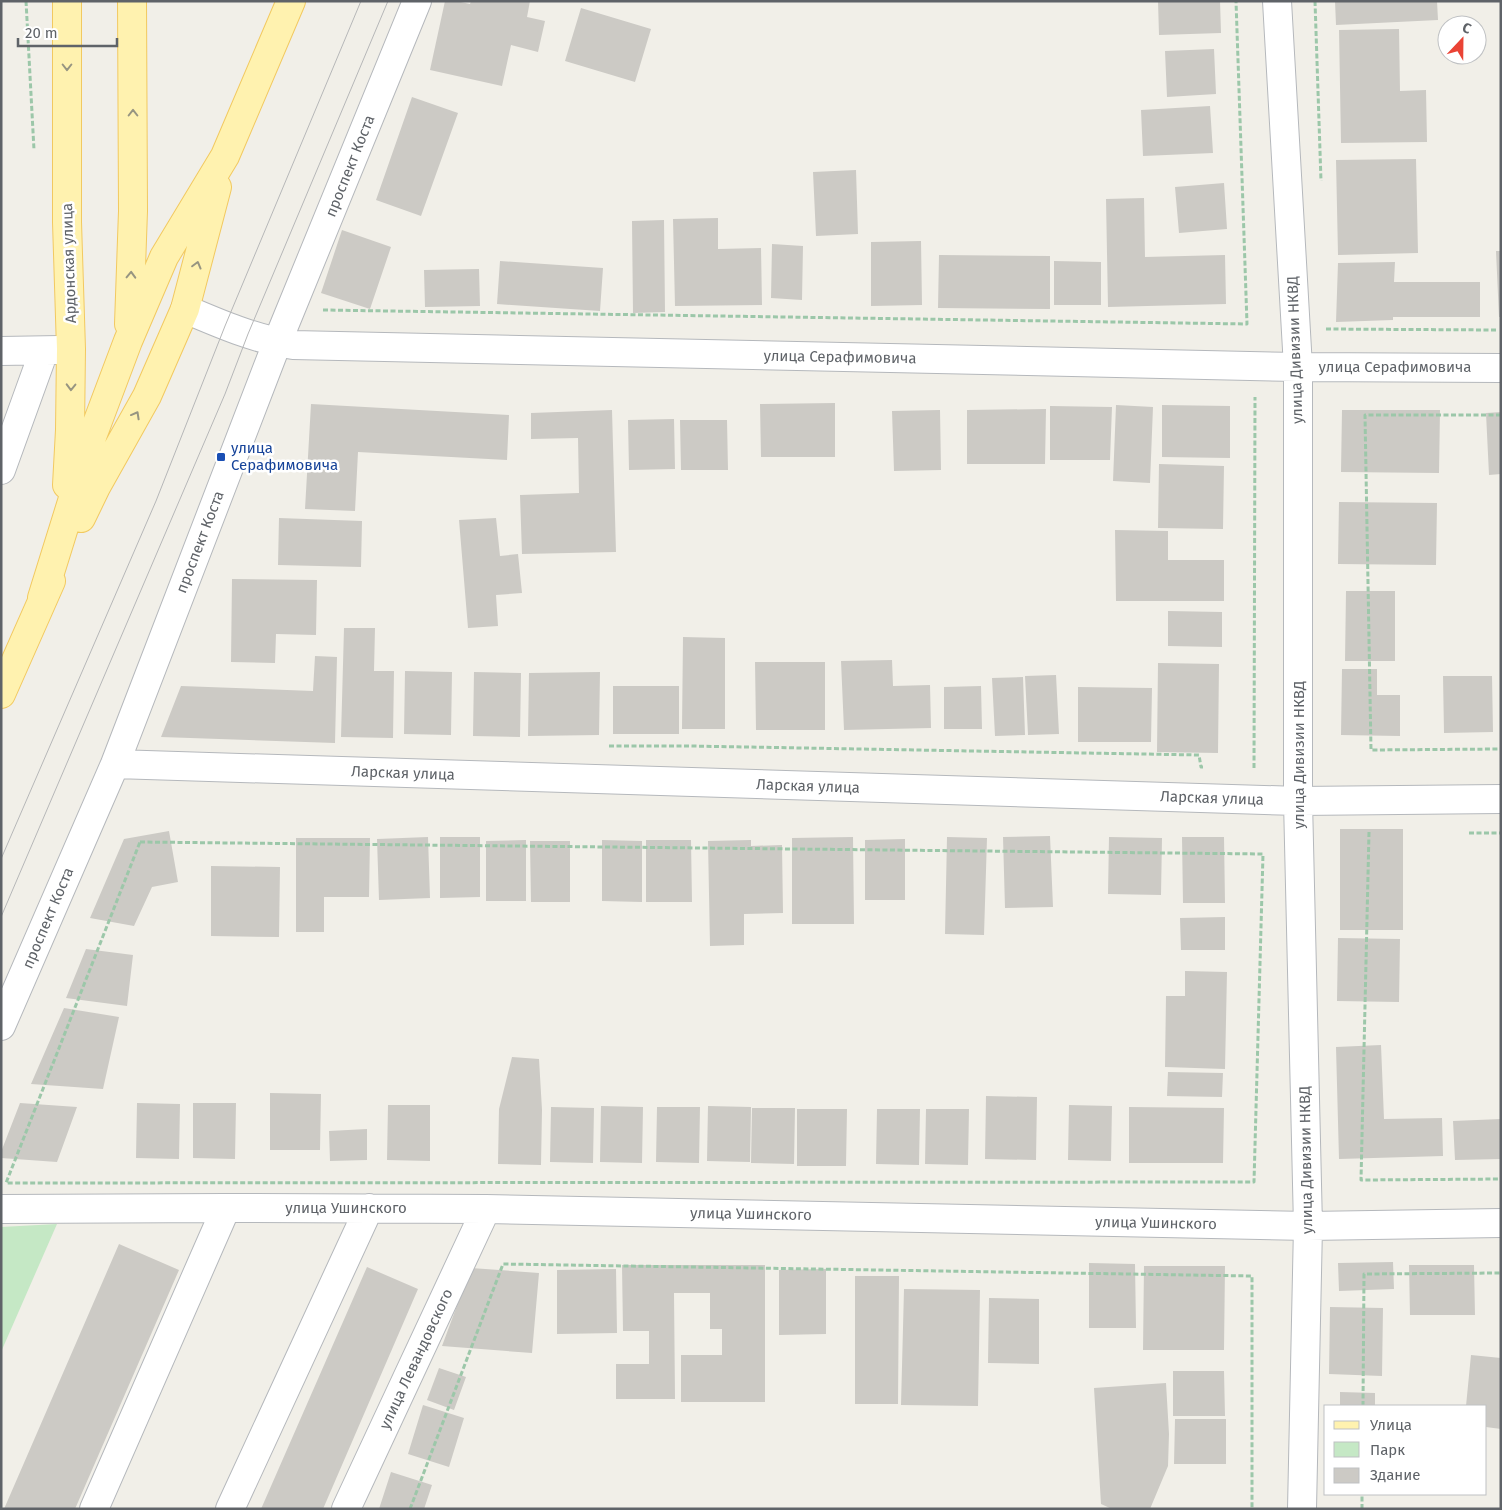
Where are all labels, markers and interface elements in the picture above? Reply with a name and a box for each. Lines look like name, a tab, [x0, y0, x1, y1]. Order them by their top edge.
scale bar	[18, 15, 116, 47]
north arrow	[1437, 15, 1487, 65]
text: С	[1460, 19, 1474, 38]
text: 20 m	[25, 24, 58, 42]
one-way arrow	[62, 64, 72, 72]
one-way arrow	[128, 109, 138, 116]
street label: проспект Коста	[321, 113, 379, 219]
street label: Ардонская улица	[58, 203, 80, 323]
one-way arrow	[191, 261, 201, 269]
one-way arrow	[125, 271, 136, 279]
street label: улица Дивизии НКВД	[1283, 276, 1307, 424]
street label: улица Серафимовича	[763, 347, 917, 367]
street label: улица Серафимовича	[1319, 358, 1471, 376]
one-way arrow	[66, 384, 76, 392]
one-way arrow	[130, 411, 140, 420]
place label: улица Серафимовича	[231, 439, 338, 474]
marker: улица Серафимовича	[215, 451, 227, 463]
street label: проспект Коста	[172, 488, 228, 596]
street label: улица Дивизии НКВД	[1290, 681, 1308, 829]
street label: Ларская улица	[351, 762, 455, 784]
street label: Ларская улица	[756, 775, 860, 797]
street label: Ларская улица	[1160, 787, 1264, 809]
street label: проспект Коста	[19, 865, 77, 971]
street label: улица Дивизии НКВД	[1296, 1086, 1316, 1234]
street label: улица Ушинского	[285, 1199, 407, 1217]
street label: улица Ушинского	[690, 1204, 812, 1224]
street label: улица Ушинского	[1095, 1213, 1217, 1233]
street label: улица Левандовского	[375, 1286, 457, 1432]
legend	[1324, 1405, 1487, 1495]
text: Улица	[1370, 1416, 1412, 1434]
text: Парк	[1370, 1441, 1405, 1459]
text: Здание	[1370, 1466, 1420, 1484]

